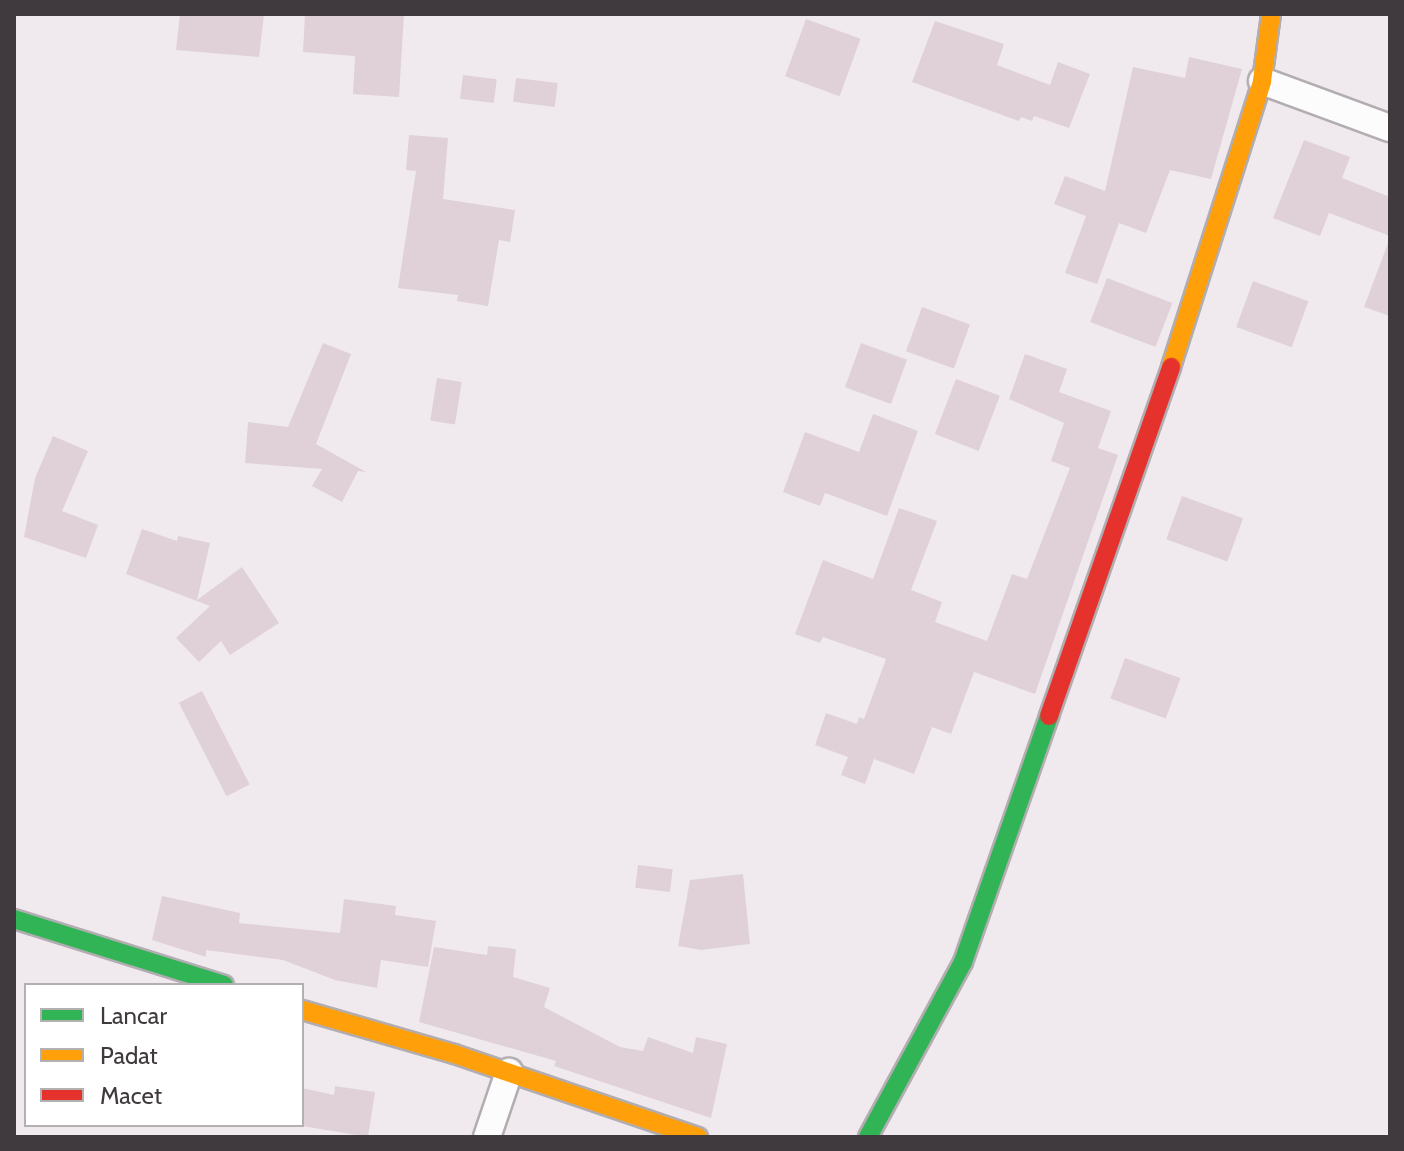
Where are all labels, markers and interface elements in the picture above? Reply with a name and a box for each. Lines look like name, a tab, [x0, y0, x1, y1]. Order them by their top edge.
legend	[24, 983, 304, 1127]
text: Lancar	[100, 1001, 167, 1030]
text: Padat	[100, 1041, 158, 1070]
text: Macet	[100, 1081, 162, 1110]

